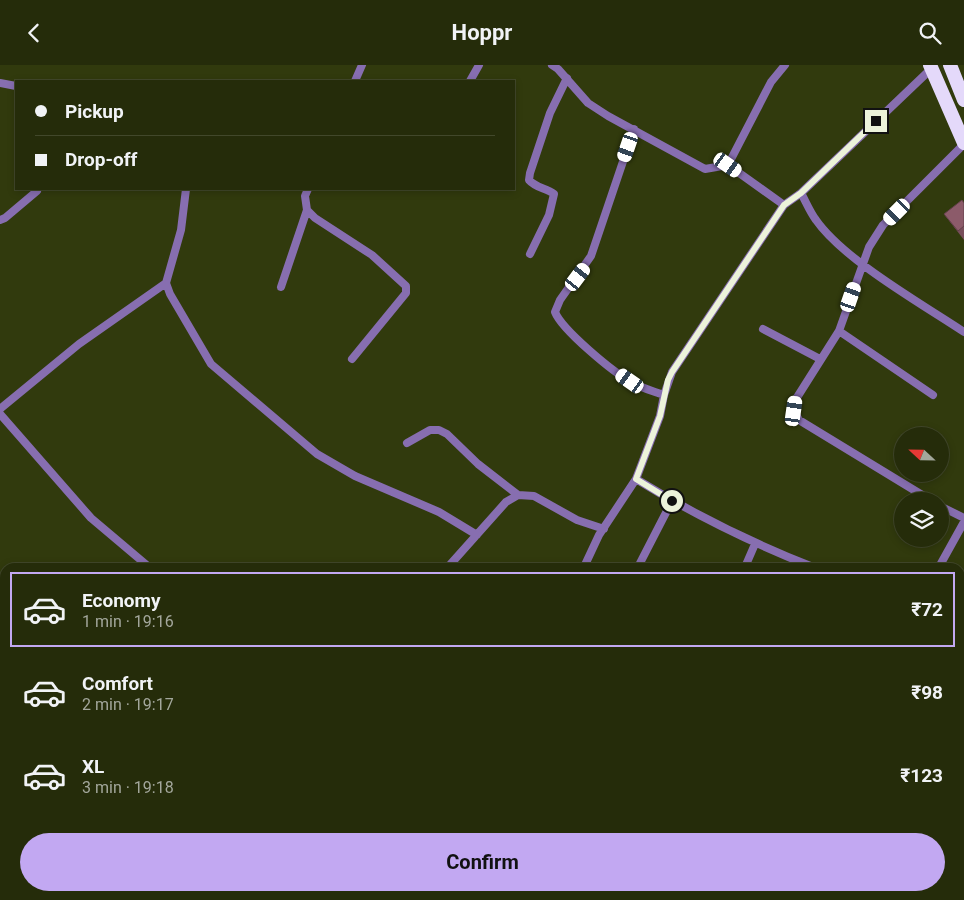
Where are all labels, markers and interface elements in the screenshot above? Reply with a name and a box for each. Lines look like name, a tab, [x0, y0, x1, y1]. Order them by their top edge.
icon: back	[20, 19, 48, 47]
icon: search	[916, 19, 944, 47]
text: Hoppr	[452, 20, 512, 45]
text: Pickup	[65, 100, 124, 123]
route end	[865, 110, 887, 132]
car	[616, 130, 639, 164]
text: Drop-off	[65, 148, 137, 171]
car	[711, 150, 744, 180]
car	[881, 196, 912, 228]
car	[562, 261, 593, 293]
car	[839, 280, 862, 314]
car	[613, 366, 646, 396]
car	[784, 395, 803, 427]
north arrow	[894, 427, 949, 483]
map controls	[894, 427, 949, 547]
route start	[661, 490, 683, 512]
button: layers	[894, 492, 949, 547]
icon: car	[22, 587, 67, 632]
text: Economy	[82, 589, 161, 612]
text: ₹72	[911, 598, 943, 621]
text: 1 min · 19:16	[82, 612, 174, 631]
icon: car	[22, 670, 67, 715]
text: Comfort	[82, 672, 153, 695]
text: ₹98	[911, 681, 943, 704]
text: 2 min · 19:17	[82, 695, 174, 714]
icon: car	[22, 753, 67, 798]
text: XL	[82, 755, 104, 778]
text: ₹123	[900, 764, 943, 787]
text: 3 min · 19:18	[82, 778, 174, 797]
button: Confirm	[20, 833, 945, 891]

